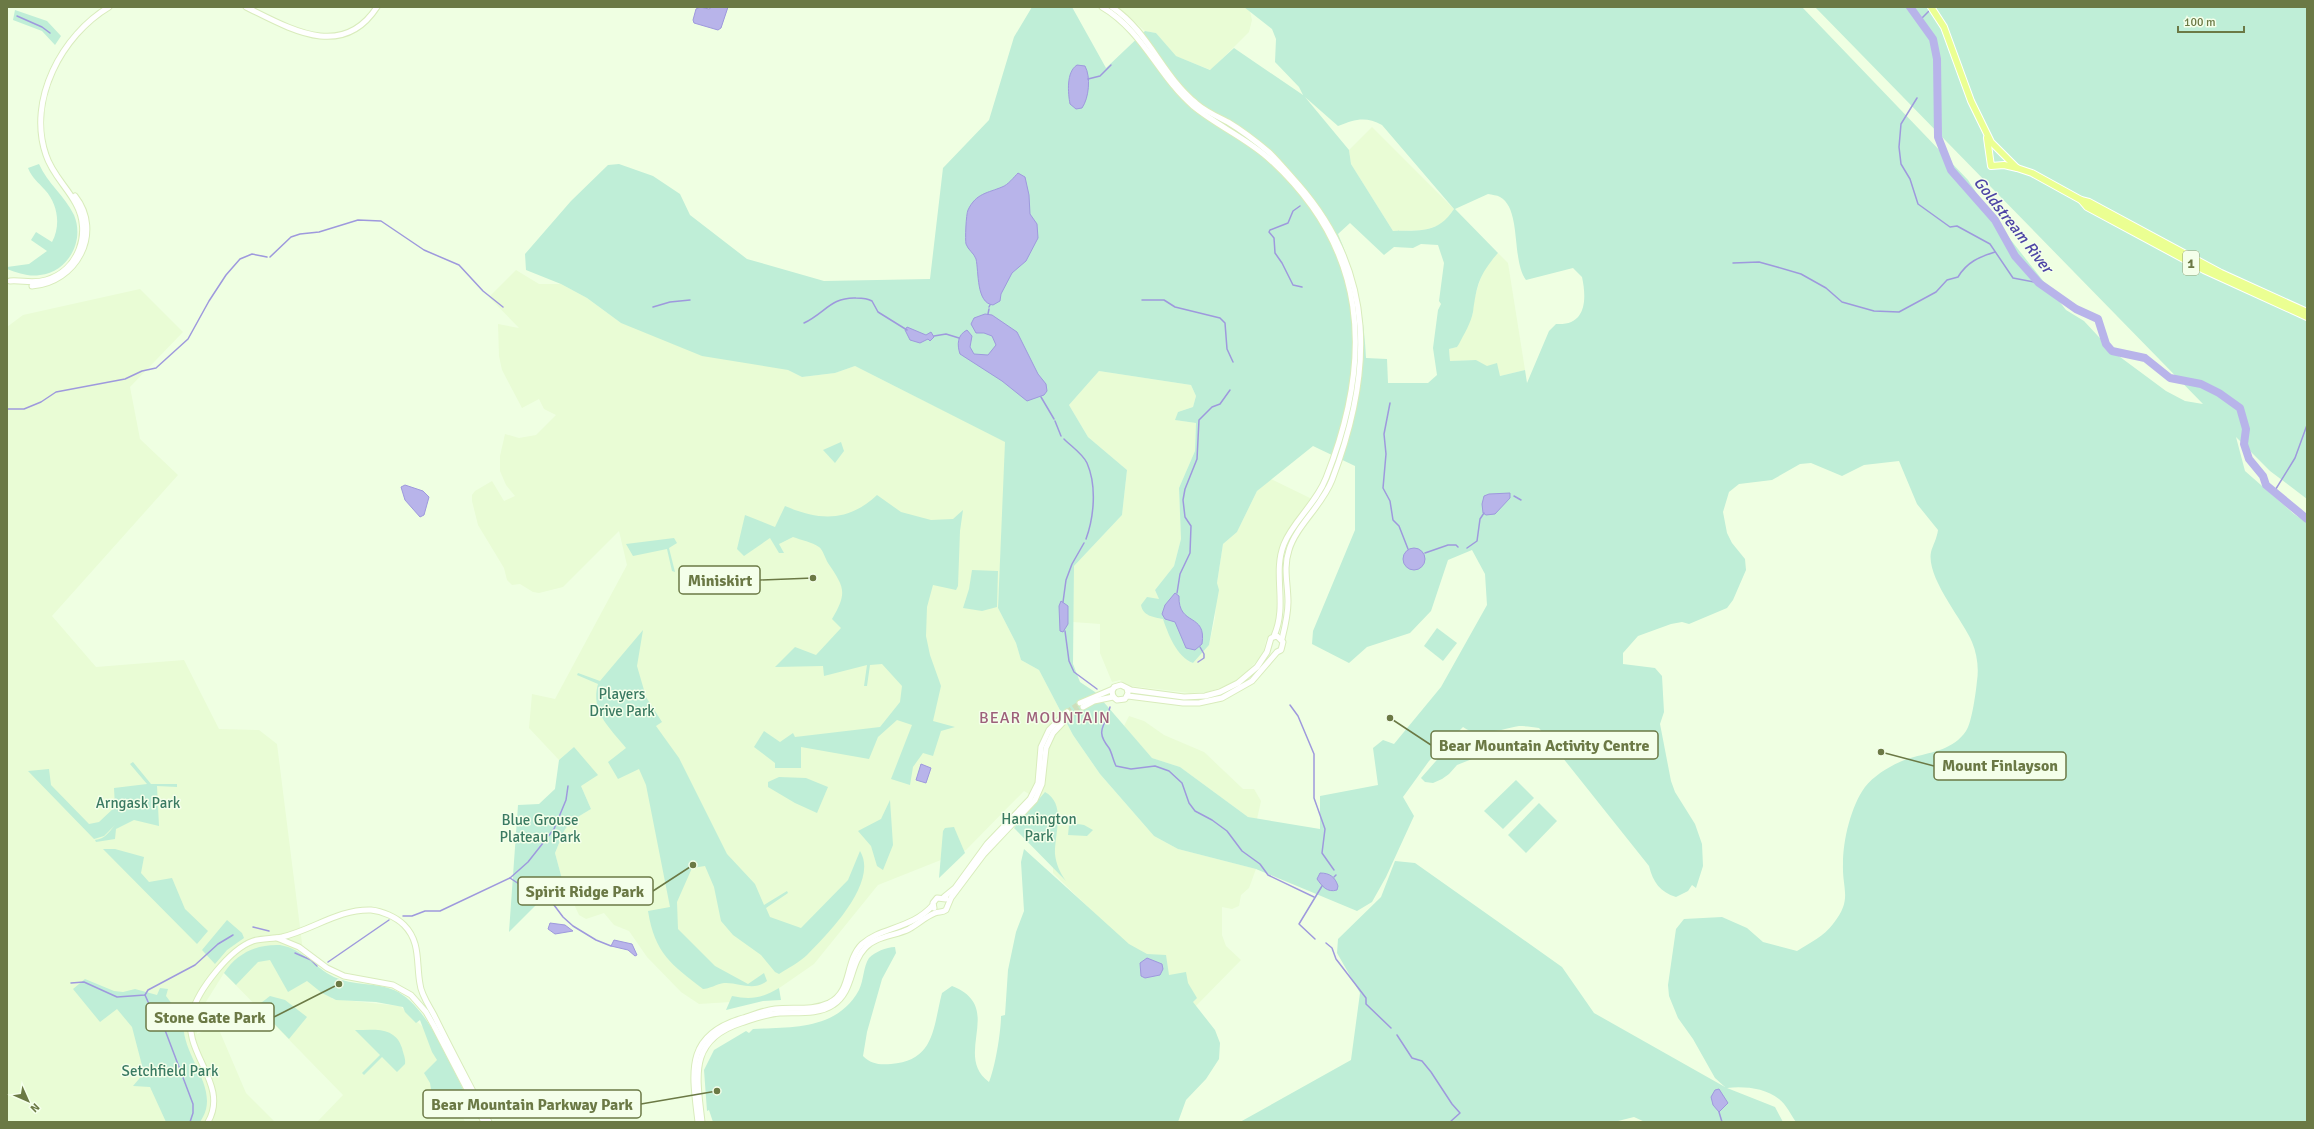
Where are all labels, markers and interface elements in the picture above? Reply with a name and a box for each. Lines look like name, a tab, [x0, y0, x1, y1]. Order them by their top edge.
scale bar	[2178, 8, 2244, 34]
text: 100 m	[2184, 15, 2216, 30]
water label: Goldstream River	[1969, 173, 2058, 279]
road number: 1	[2183, 251, 2199, 275]
callout: Miniskirt	[679, 566, 760, 594]
text: Miniskirt	[688, 571, 752, 591]
park label: Players Drive Park	[589, 685, 655, 720]
district label: BEAR MOUNTAIN	[979, 708, 1111, 728]
callout: Bear Mountain Activity Centre	[1431, 731, 1658, 759]
text: Bear Mountain Activity Centre	[1439, 736, 1649, 756]
callout: Mount Finlayson	[1934, 752, 2066, 780]
text: Mount Finlayson	[1942, 756, 2058, 776]
park label: Arngask Park	[96, 794, 181, 812]
park label: Hannington Park	[1001, 810, 1077, 845]
park label: Blue Grouse Plateau Park	[500, 811, 581, 846]
callout: Spirit Ridge Park	[518, 877, 653, 905]
text: Spirit Ridge Park	[526, 882, 645, 902]
callout: Stone Gate Park	[146, 1003, 274, 1031]
text: Stone Gate Park	[154, 1008, 266, 1028]
park label: Setchfield Park	[122, 1062, 219, 1080]
north arrow	[8, 1081, 48, 1121]
callout: Bear Mountain Parkway Park	[423, 1090, 641, 1118]
text: Bear Mountain Parkway Park	[431, 1095, 634, 1115]
text: N	[27, 1100, 42, 1115]

